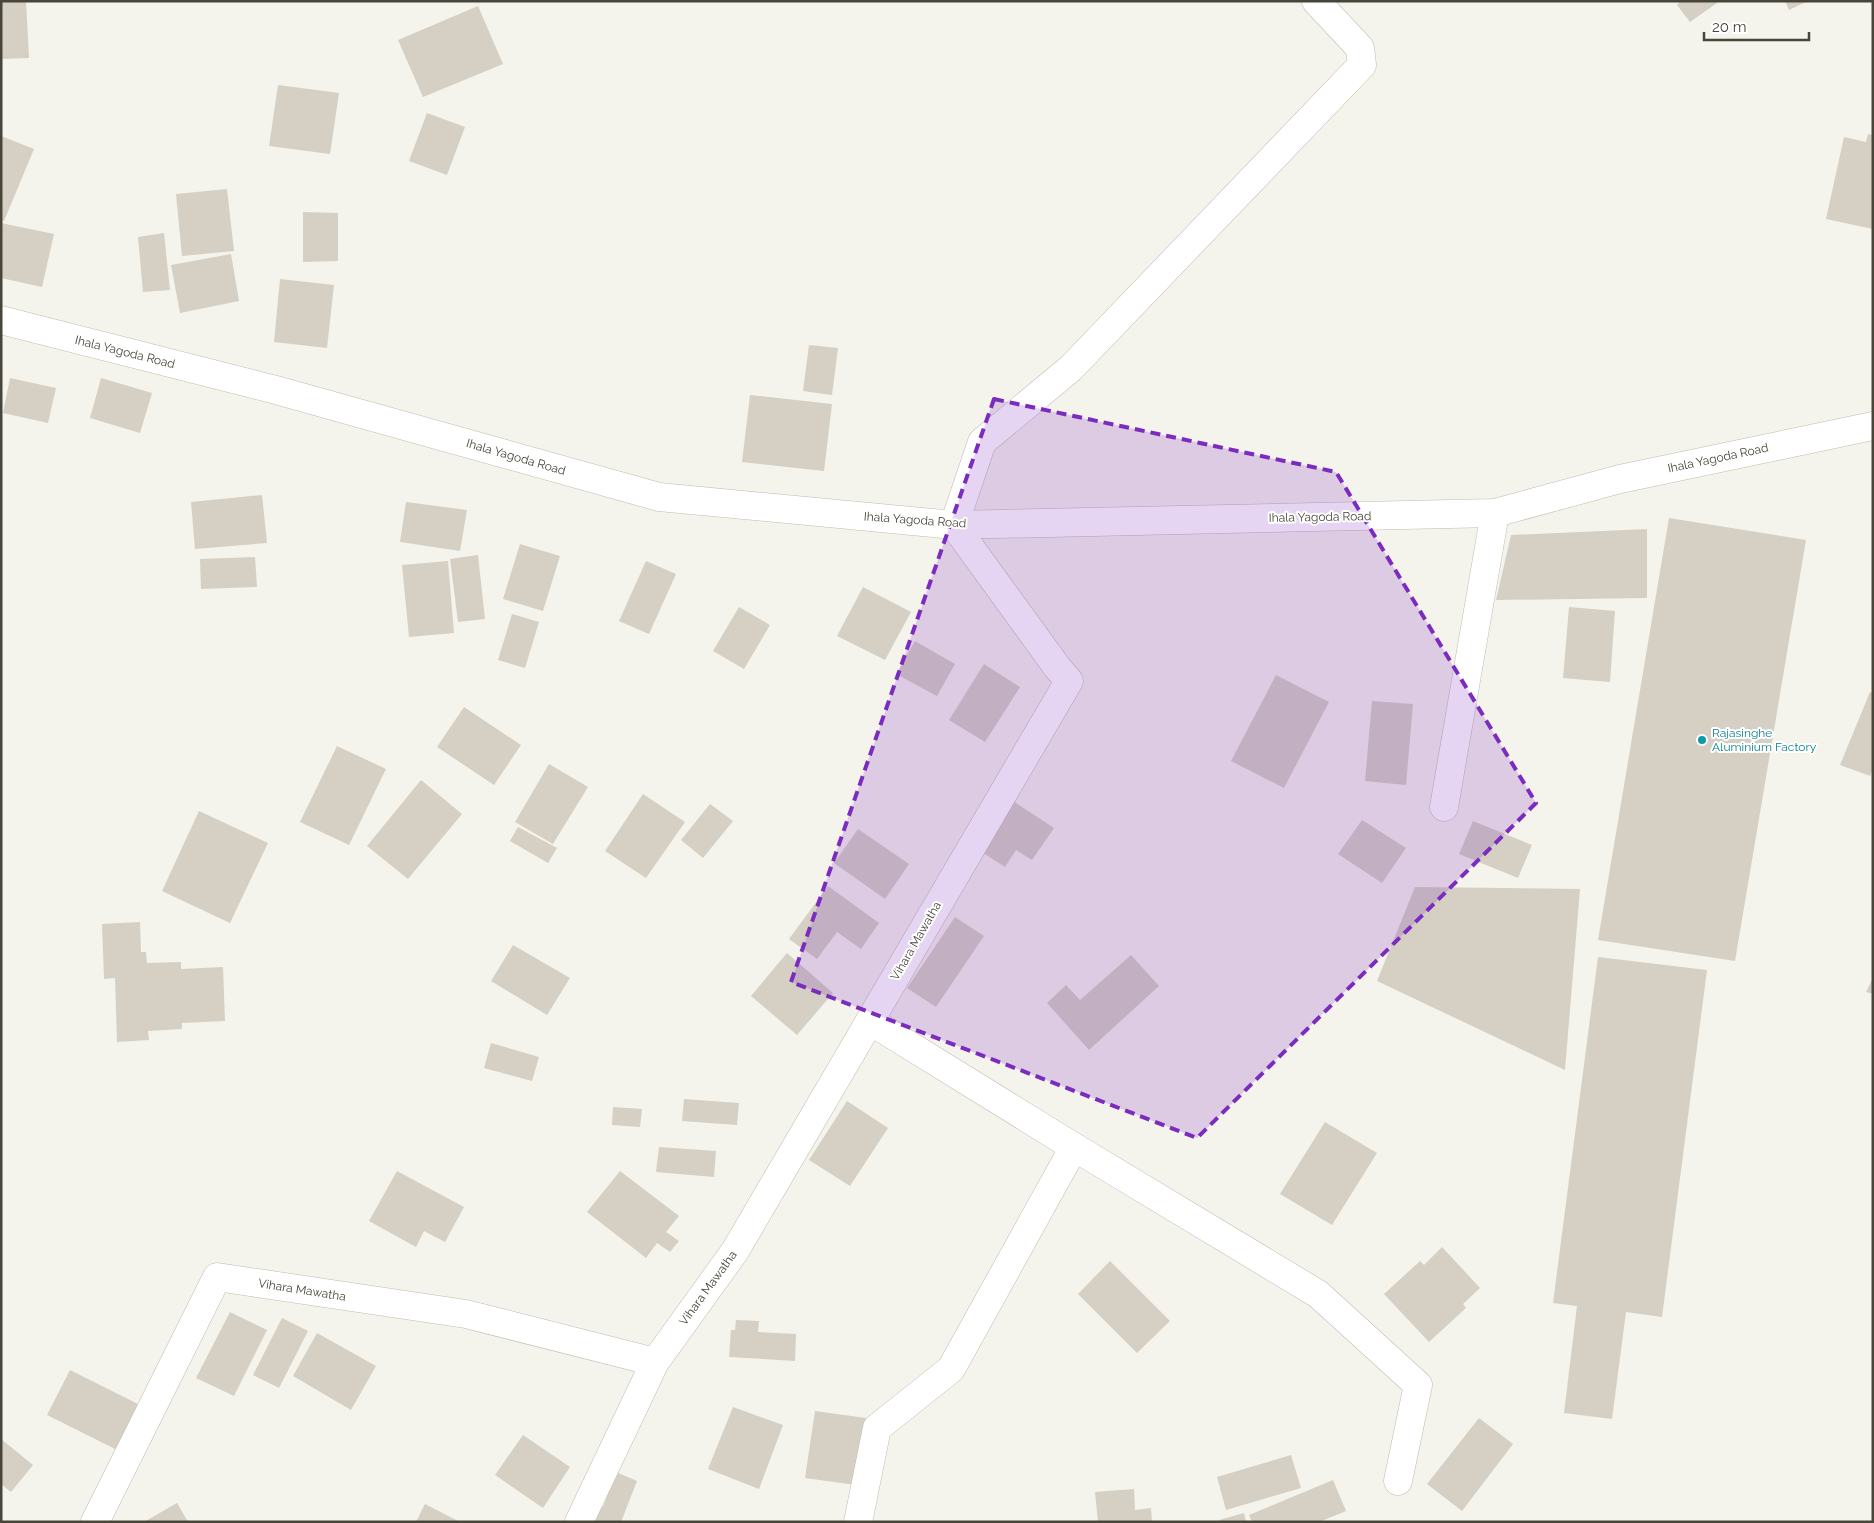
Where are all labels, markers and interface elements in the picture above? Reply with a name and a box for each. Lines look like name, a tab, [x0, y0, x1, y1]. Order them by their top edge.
scale bar	[1704, 10, 1809, 42]
text: 20 m	[1712, 18, 1747, 36]
street label: Ihala Yagoda Road	[74, 333, 176, 371]
street label: Ihala Yagoda Road	[465, 436, 567, 478]
street label: Ihala Yagoda Road	[1666, 440, 1770, 476]
street label: Ihala Yagoda Road	[863, 509, 967, 531]
street label: Ihala Yagoda Road	[1269, 509, 1371, 525]
place label: Rajasinghe Aluminium Factory	[1712, 726, 1817, 754]
marker: Rajasinghe Aluminium Factory	[1696, 734, 1708, 746]
street label: Vihara Mawatha	[888, 899, 944, 983]
street label: Vihara Mawatha	[676, 1248, 740, 1328]
street label: Vihara Mawatha	[257, 1276, 347, 1304]

